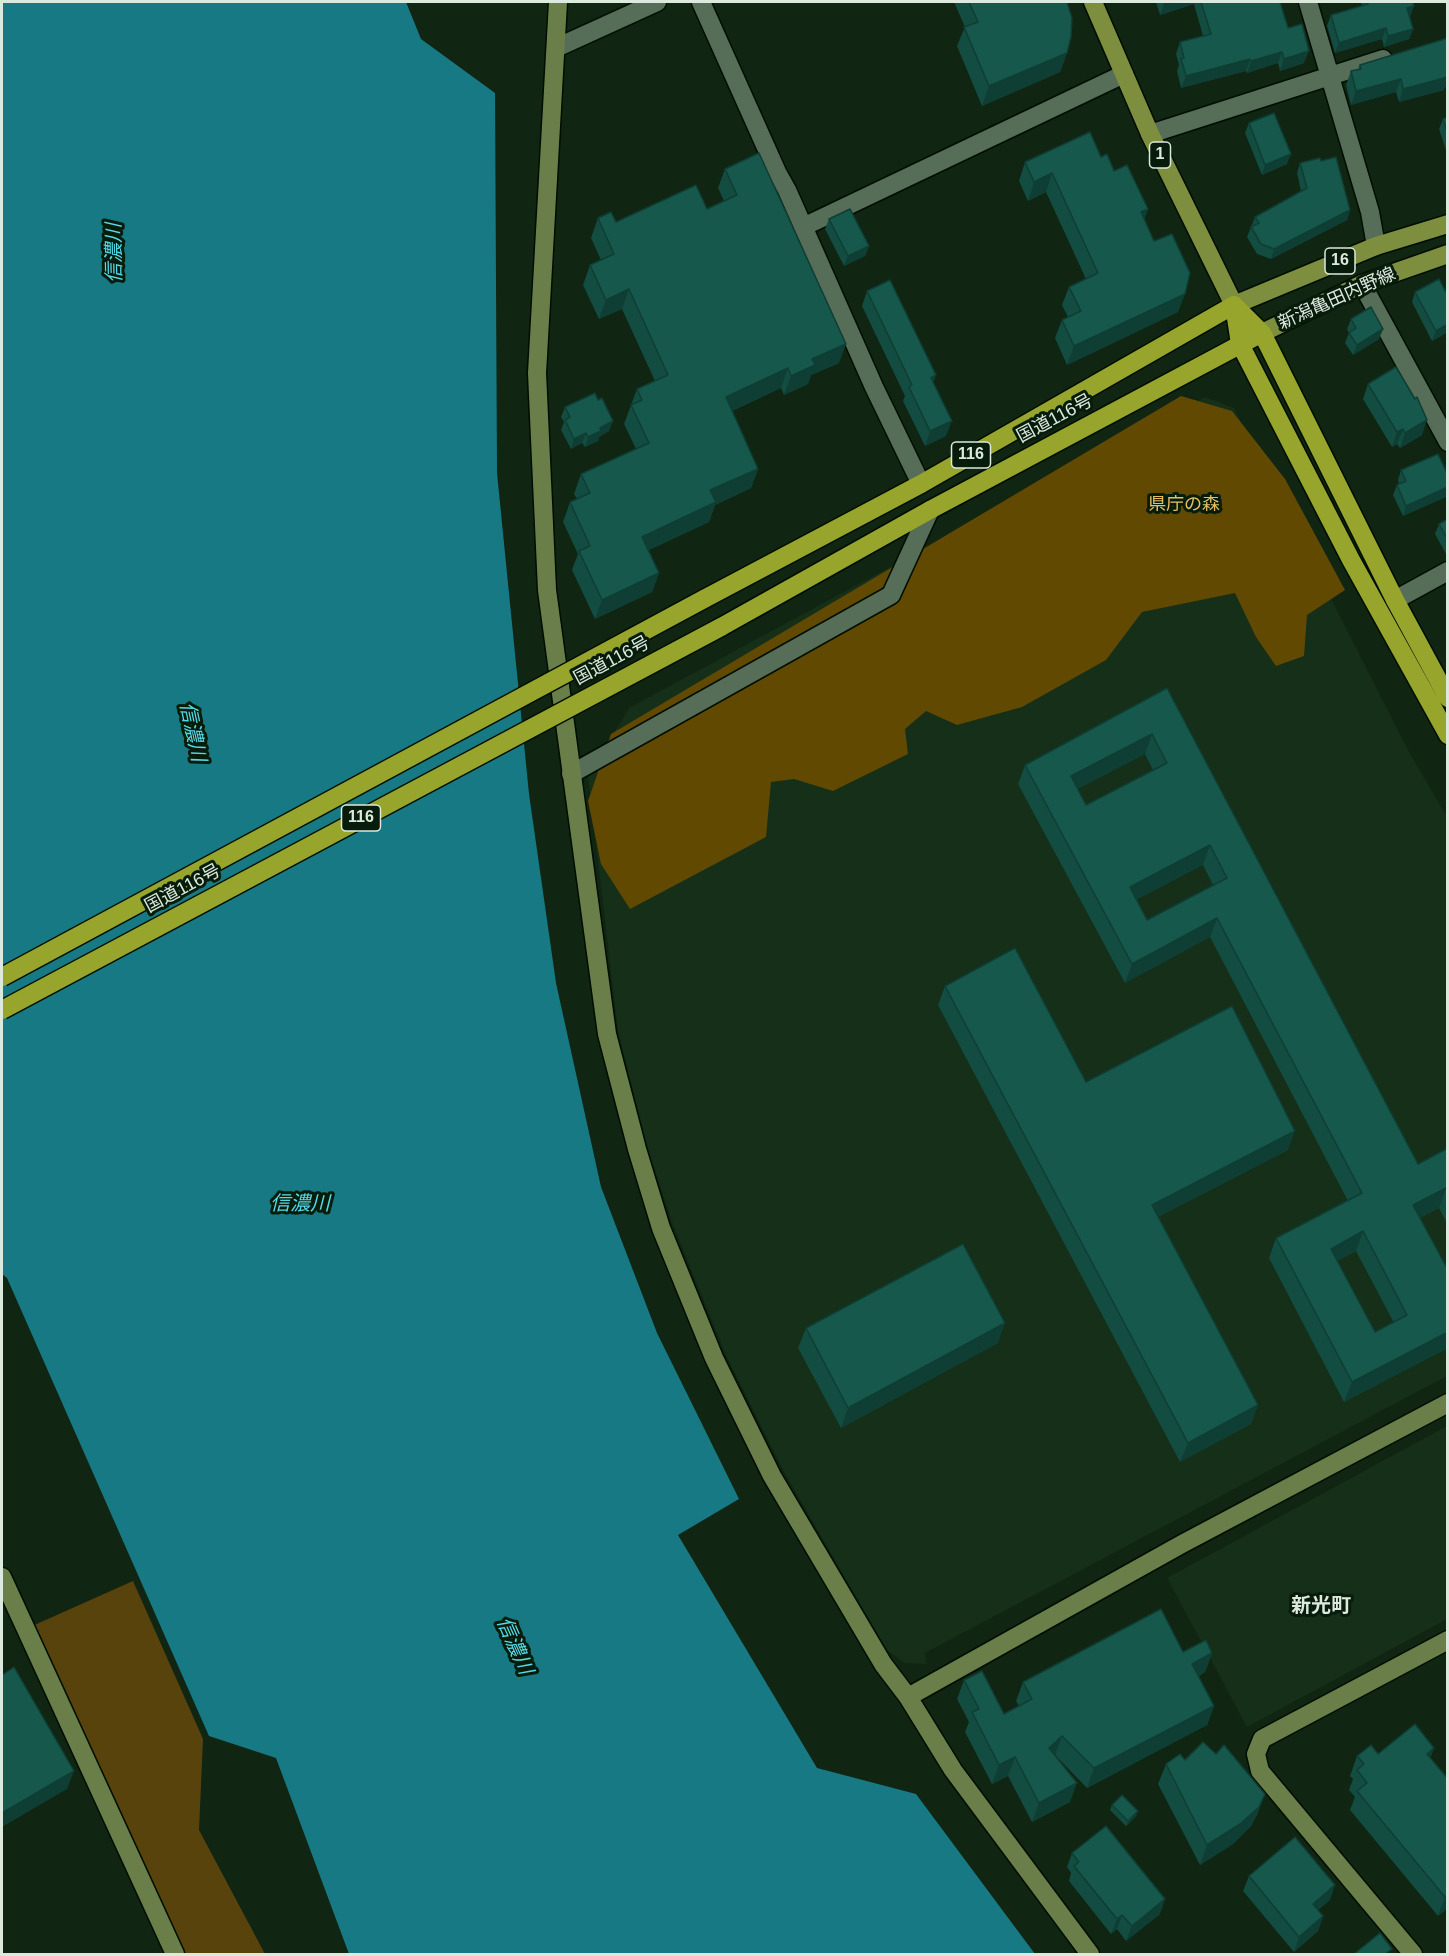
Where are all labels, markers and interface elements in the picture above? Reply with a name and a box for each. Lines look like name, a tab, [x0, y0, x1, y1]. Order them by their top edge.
road number: 1	[1150, 142, 1170, 168]
water label: 信濃川	[102, 223, 128, 283]
road number: 16	[1325, 248, 1355, 274]
street label: 新潟亀田内野線	[1275, 264, 1399, 334]
street label: 国道116号	[1013, 390, 1097, 448]
road number: 116	[952, 442, 990, 468]
park label: 県庁の森	[1148, 494, 1220, 516]
street label: 国道116号	[570, 632, 654, 690]
water label: 信濃川	[174, 700, 210, 764]
road number: 116	[342, 805, 380, 831]
street label: 国道116号	[141, 860, 225, 918]
water label: 信濃川	[270, 1192, 330, 1216]
district label: 新光町	[1291, 1594, 1351, 1618]
water label: 信濃川	[491, 1614, 537, 1678]

